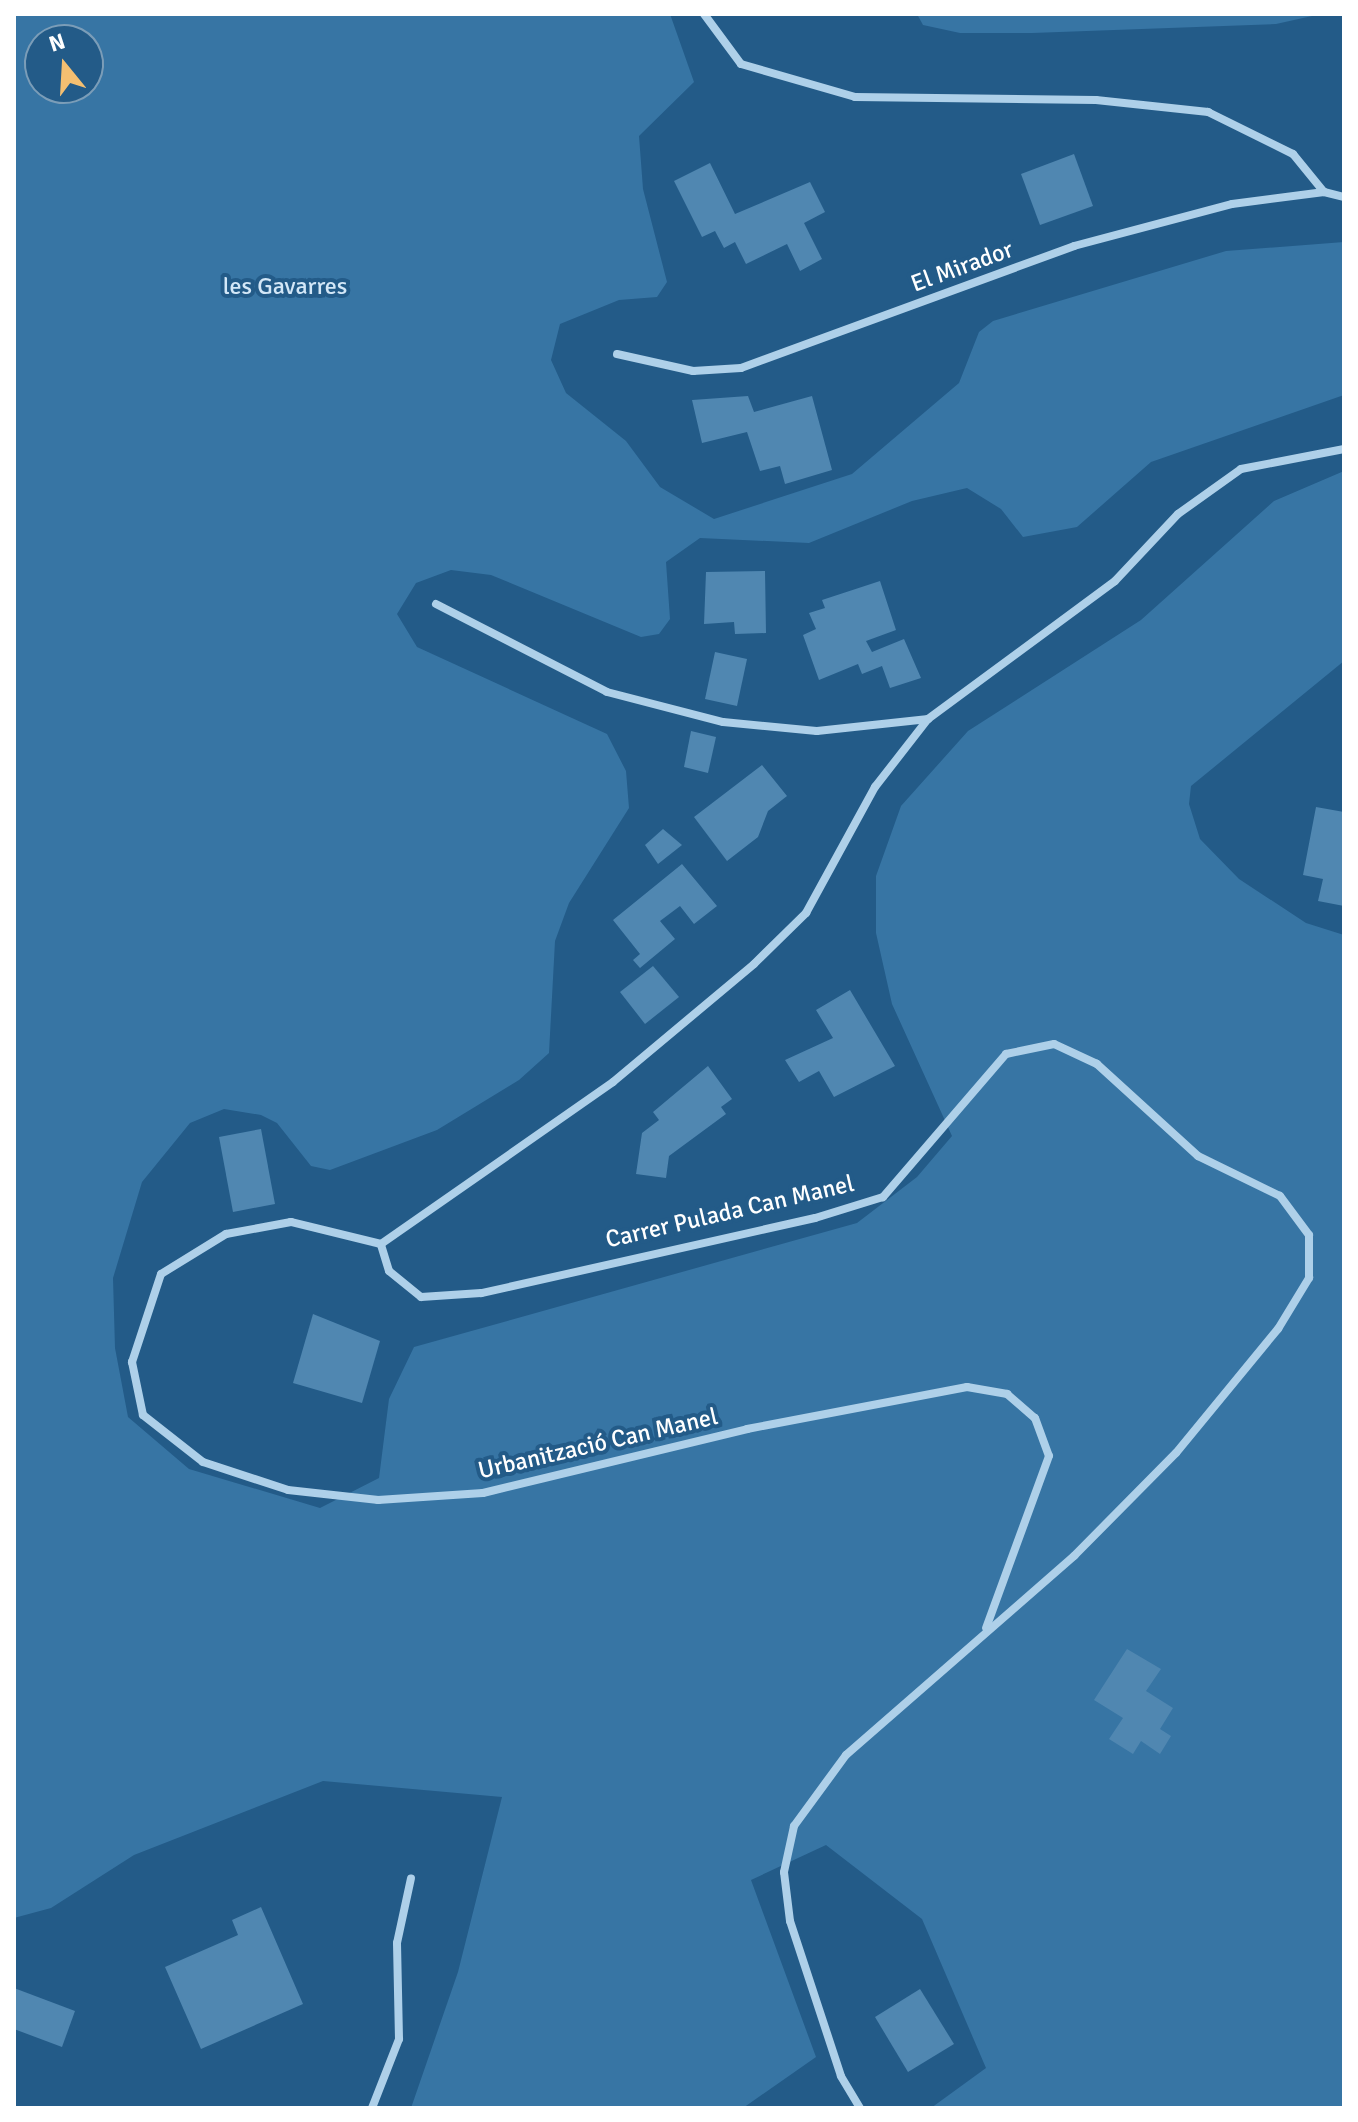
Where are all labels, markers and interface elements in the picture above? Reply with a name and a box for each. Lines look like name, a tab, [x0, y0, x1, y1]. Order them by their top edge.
north arrow	[24, 24, 104, 104]
text: N	[46, 27, 69, 58]
street label: El Mirador	[907, 235, 1017, 299]
park label: les Gavarres	[223, 273, 347, 301]
street label: Carrer Pulada Can Manel	[603, 1169, 857, 1255]
street label: Urbanització Can Manel	[475, 1402, 721, 1486]

